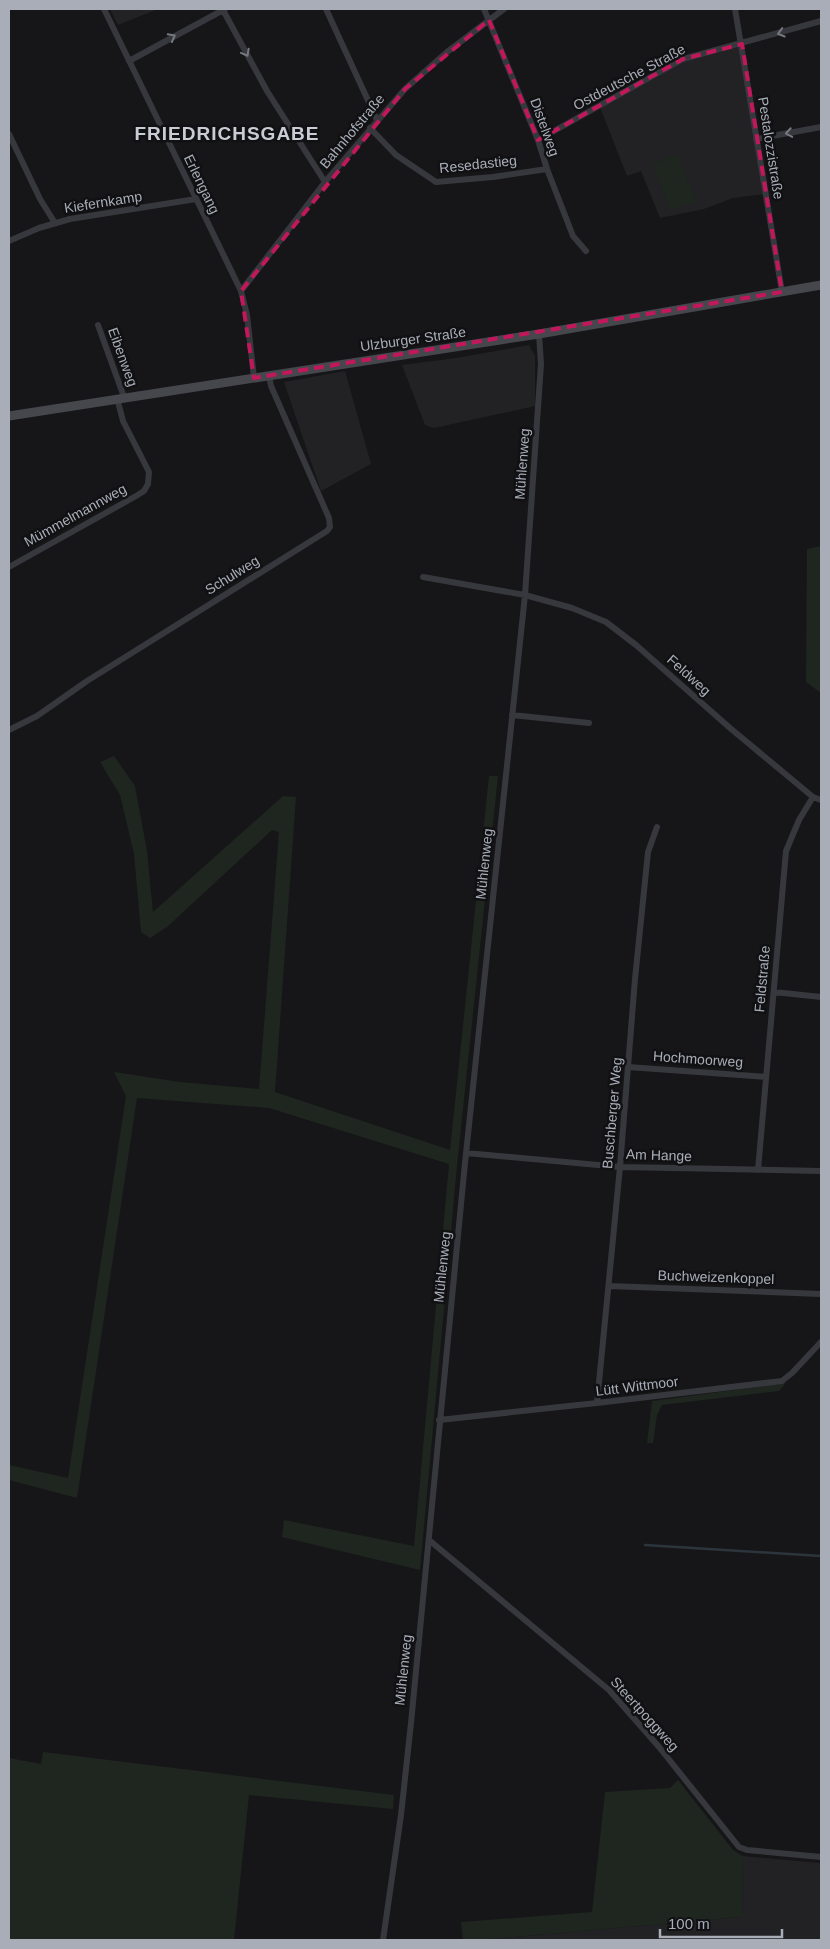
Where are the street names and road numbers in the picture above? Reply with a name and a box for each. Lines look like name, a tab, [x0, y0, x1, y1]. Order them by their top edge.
street label: Ostdeutsche Straße	[570, 41, 688, 113]
street label: Bahnhofstraße	[316, 91, 388, 171]
street label: Distelweg	[527, 96, 563, 158]
street label: Pestalozzistraße	[755, 96, 787, 201]
street label: Erlengang	[181, 152, 223, 216]
street label: Resedastieg	[438, 152, 518, 176]
street label: Kiefernkamp	[63, 188, 143, 216]
street label: Ulzburger Straße	[359, 324, 467, 354]
street label: Eibenweg	[105, 325, 141, 389]
street label: Mühlenweg	[512, 428, 532, 500]
street label: Mümmelmannweg	[21, 480, 129, 550]
street label: Schulweg	[202, 552, 262, 598]
street label: Feldweg	[664, 651, 714, 699]
street label: Mühlenweg	[472, 828, 496, 900]
street label: Feldstraße	[751, 945, 773, 1013]
street label: Hochmoorweg	[652, 1048, 744, 1070]
street label: Buschberger Weg	[599, 1057, 625, 1169]
street label: Am Hange	[626, 1146, 693, 1164]
street label: Mühlenweg	[430, 1231, 454, 1303]
street label: Buchweizenkoppel	[657, 1267, 775, 1287]
street label: Lütt Wittmoor	[595, 1373, 680, 1399]
street label: Mühlenweg	[391, 1634, 415, 1706]
street label: Steertpoggweg	[608, 1674, 682, 1754]

